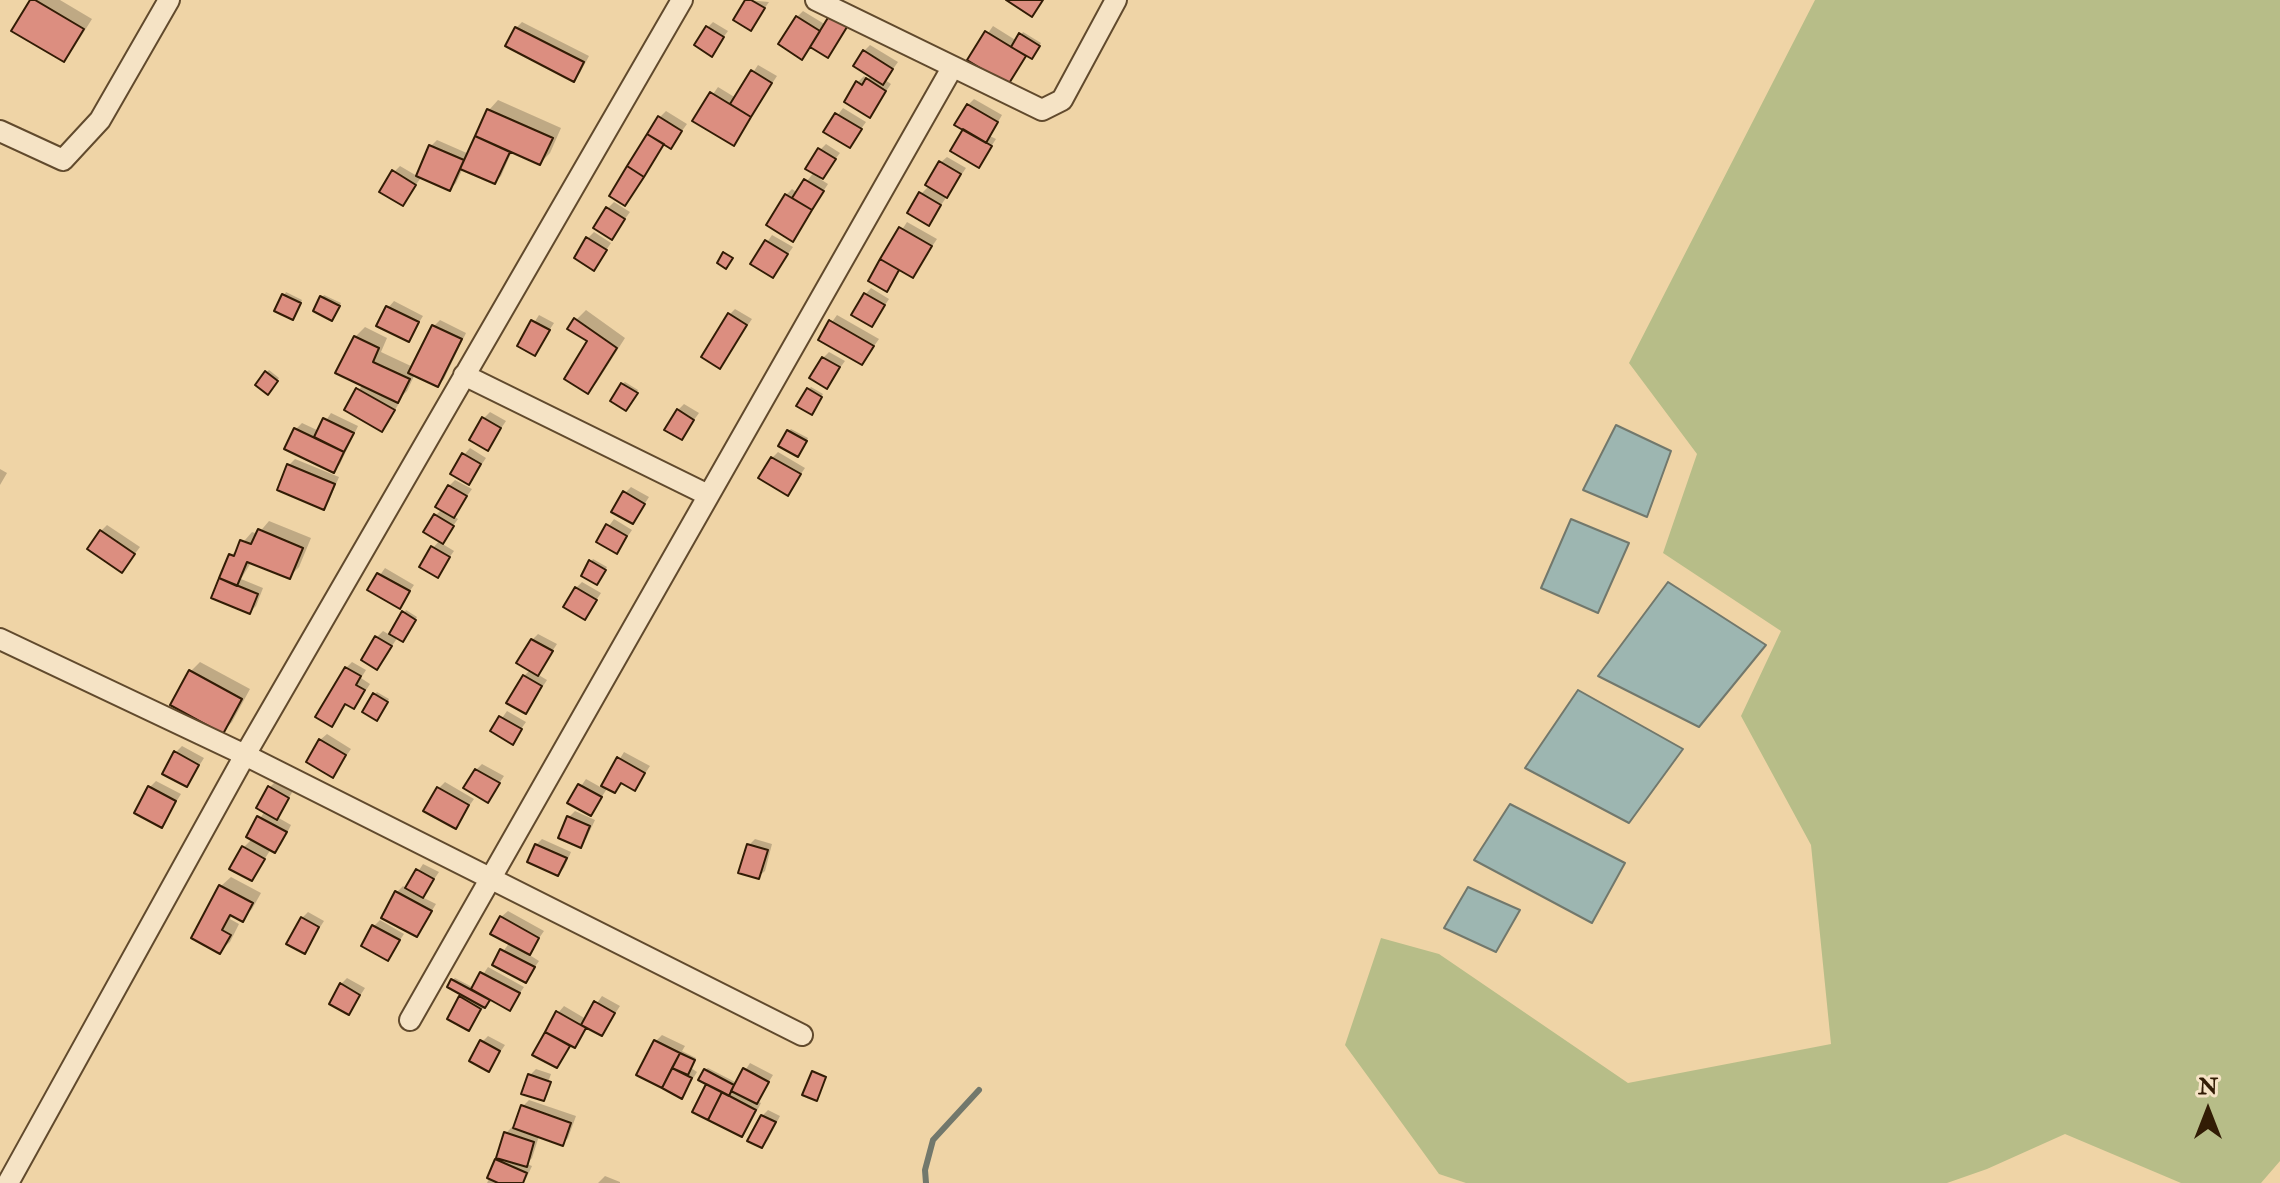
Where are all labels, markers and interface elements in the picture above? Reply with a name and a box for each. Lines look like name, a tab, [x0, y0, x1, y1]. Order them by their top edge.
north arrow	[2168, 1071, 2248, 1151]
text: N	[2198, 1073, 2218, 1101]

